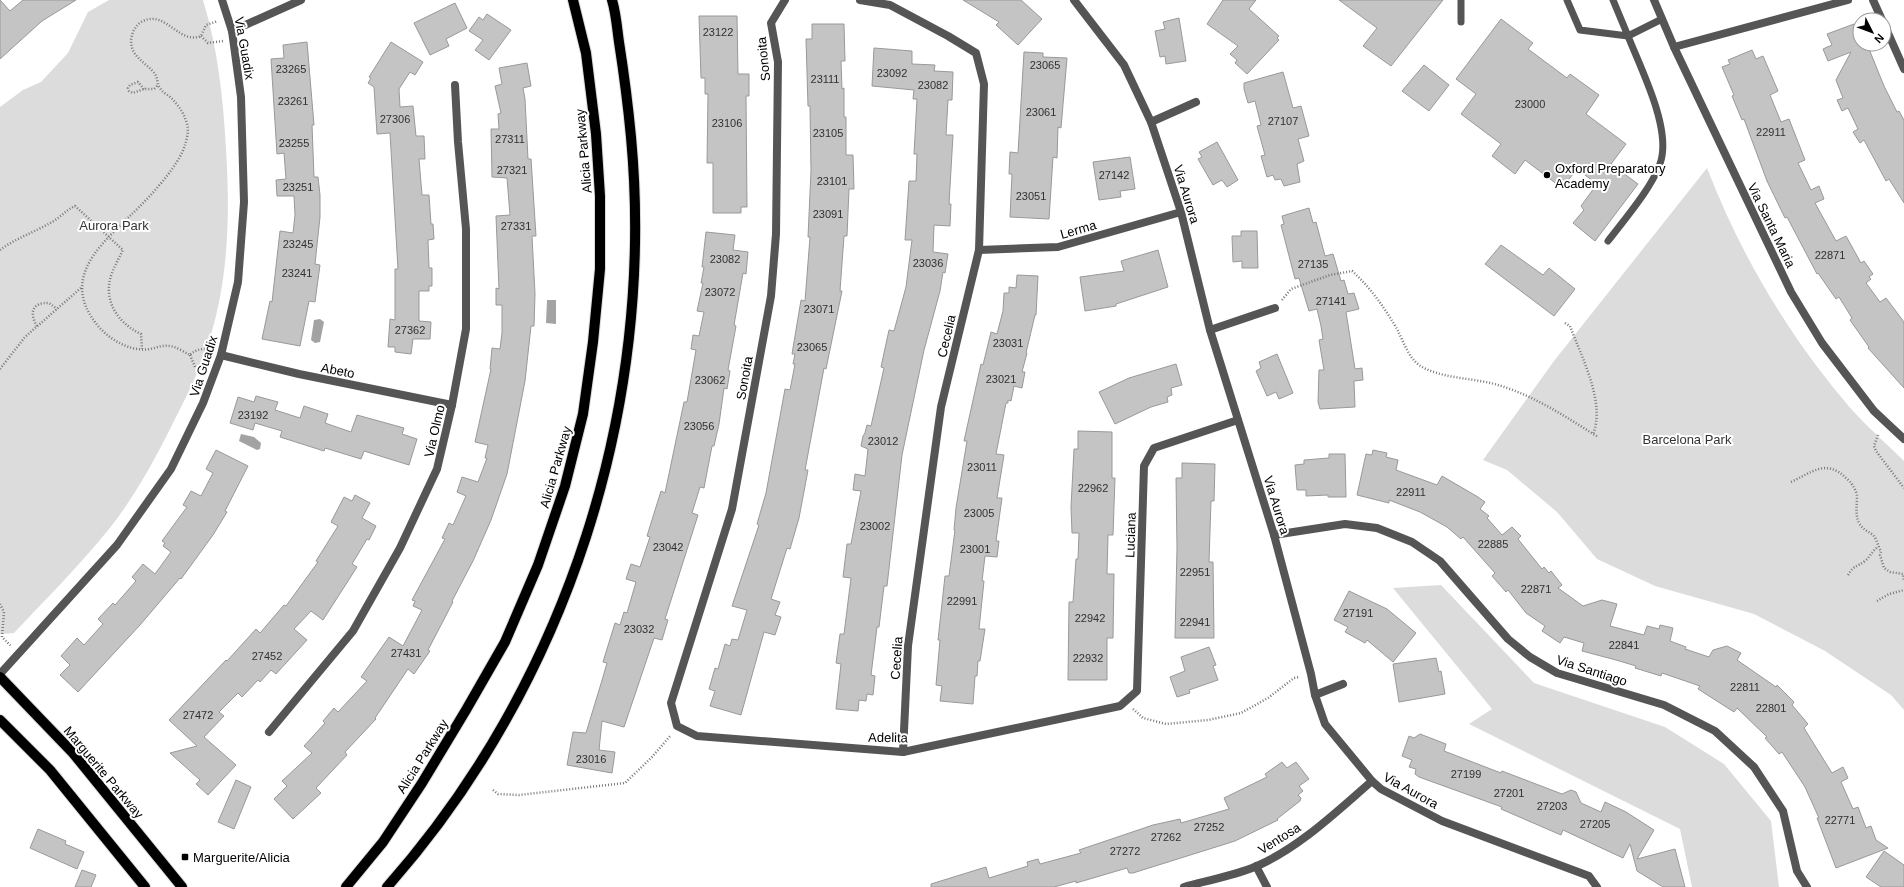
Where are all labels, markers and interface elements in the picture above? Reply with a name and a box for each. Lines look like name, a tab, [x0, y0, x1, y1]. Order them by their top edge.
north arrow	[1852, 12, 1892, 52]
street label: Via Guadix	[232, 16, 257, 81]
house number: 23122	[703, 26, 733, 38]
text: N	[1872, 32, 1887, 46]
street label: Sonoita	[754, 35, 773, 82]
house number: 23065	[1030, 59, 1060, 71]
house number: 23265	[276, 63, 306, 75]
house number: 23092	[877, 67, 907, 79]
house number: 23111	[811, 73, 839, 85]
house number: 23082	[918, 79, 948, 91]
house number: 23261	[278, 95, 308, 107]
house number: 23000	[1515, 98, 1545, 110]
house number: 23061	[1026, 106, 1056, 118]
street label: Alicia Parkway	[572, 108, 595, 194]
house number: 27306	[380, 113, 410, 125]
house number: 27107	[1268, 115, 1298, 127]
house number: 23106	[712, 117, 742, 129]
house number: 22911	[1756, 126, 1786, 138]
house number: 23105	[813, 127, 843, 139]
house number: 27311	[495, 133, 525, 145]
house number: 23255	[279, 137, 309, 149]
place label: Oxford Preparatory Academy	[1555, 161, 1666, 191]
street label: Via Aurora	[1171, 163, 1203, 226]
house number: 27321	[497, 164, 527, 176]
house number: 27142	[1099, 169, 1129, 181]
marker: Oxford Preparatory Academy	[1542, 170, 1552, 180]
house number: 23101	[817, 175, 847, 187]
street label: Via Santa Maria	[1745, 180, 1799, 271]
house number: 23251	[283, 181, 313, 193]
house number: 23051	[1016, 190, 1046, 202]
house number: 23091	[813, 208, 843, 220]
street label: Lerma	[1058, 217, 1099, 242]
park label: Aurora Park	[79, 218, 149, 233]
house number: 27331	[501, 220, 531, 232]
house number: 23245	[283, 238, 313, 250]
house number: 22871	[1815, 249, 1845, 261]
house number: 23082	[710, 253, 740, 265]
house number: 23036	[913, 257, 943, 269]
house number: 27135	[1298, 258, 1328, 270]
house number: 23241	[282, 267, 312, 279]
house number: 23072	[705, 286, 735, 298]
house number: 27141	[1316, 295, 1346, 307]
house number: 23071	[804, 303, 834, 315]
street label: Cecelia	[934, 313, 959, 359]
house number: 27362	[395, 324, 425, 336]
street label: Via Guadix	[187, 333, 221, 399]
house number: 23031	[993, 337, 1023, 349]
house number: 23065	[797, 341, 827, 353]
street label: Sonoita	[733, 354, 756, 401]
street label: Abeto	[320, 360, 356, 381]
house number: 23021	[986, 373, 1016, 385]
house number: 23062	[695, 374, 725, 386]
street label: Via Olmo	[421, 403, 448, 459]
house number: 23192	[238, 409, 268, 421]
house number: 23056	[684, 420, 714, 432]
street label: Alicia Parkway	[537, 424, 574, 510]
park label: Barcelona Park	[1643, 432, 1732, 447]
house number: 23012	[868, 435, 898, 447]
house number: 23011	[967, 461, 997, 473]
street label: Via Aurora	[1261, 474, 1293, 537]
house number: 22962	[1078, 482, 1108, 494]
house number: 22911	[1396, 486, 1426, 498]
house number: 23005	[964, 507, 994, 519]
street label: Luciana	[1122, 511, 1139, 558]
house number: 23002	[860, 520, 890, 532]
house number: 22885	[1478, 538, 1508, 550]
house number: 23042	[653, 541, 683, 553]
house number: 23001	[960, 543, 990, 555]
house number: 22951	[1180, 566, 1210, 578]
house number: 22871	[1521, 583, 1551, 595]
house number: 22991	[947, 595, 977, 607]
house number: 27191	[1343, 607, 1373, 619]
house number: 22942	[1075, 612, 1105, 624]
house number: 22941	[1180, 616, 1210, 628]
house number: 23032	[624, 623, 654, 635]
street label: Cecelia	[888, 635, 906, 680]
house number: 22841	[1609, 639, 1639, 651]
house number: 27431	[391, 647, 421, 659]
house number: 27452	[252, 650, 282, 662]
house number: 22932	[1073, 652, 1103, 664]
street label: Via Santiago	[1555, 652, 1629, 689]
house number: 22811	[1730, 681, 1760, 693]
house number: 22801	[1756, 702, 1786, 714]
house number: 27472	[183, 709, 213, 721]
street label: Alicia Parkway	[394, 716, 451, 796]
street label: Marguerite Parkway	[61, 723, 147, 822]
street label: Adelita	[868, 730, 909, 745]
house number: 23016	[576, 753, 606, 765]
house number: 27199	[1451, 768, 1481, 780]
street label: Via Aurora	[1381, 769, 1442, 812]
house number: 27201	[1494, 787, 1524, 799]
house number: 27203	[1537, 800, 1567, 812]
house number: 22771	[1825, 814, 1855, 826]
house number: 27205	[1580, 818, 1610, 830]
street label: Ventosa	[1255, 819, 1304, 857]
house number: 27252	[1194, 821, 1224, 833]
house number: 27262	[1151, 831, 1181, 843]
house number: 27272	[1110, 845, 1140, 857]
place label: Marguerite/Alicia	[193, 850, 291, 865]
marker: Marguerite/Alicia	[180, 852, 190, 862]

